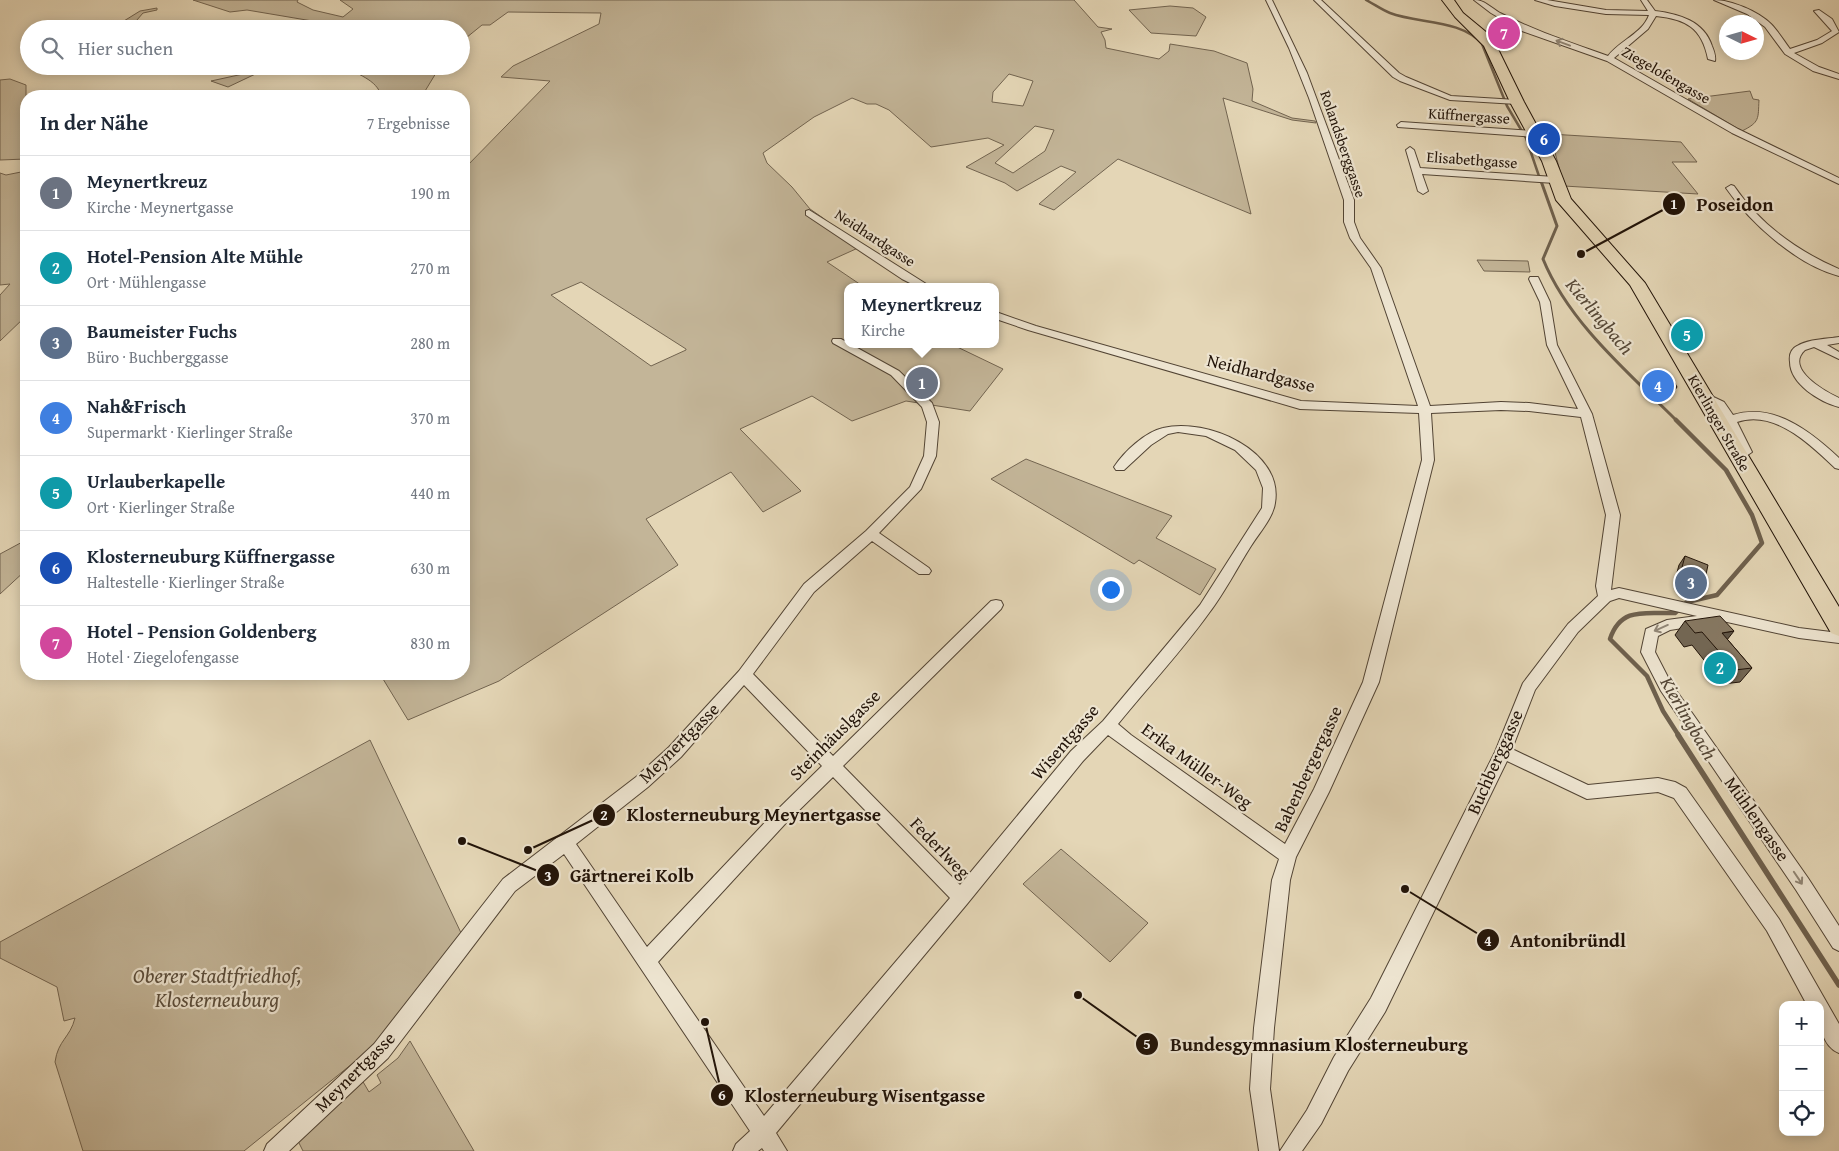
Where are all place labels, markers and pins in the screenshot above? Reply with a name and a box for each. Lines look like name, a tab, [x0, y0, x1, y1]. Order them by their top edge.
pin: 7	[1488, 14, 1520, 52]
pin: 6	[1528, 120, 1560, 158]
callout: Poseidon	[1662, 187, 1783, 221]
pin: 5	[1671, 316, 1703, 354]
pin: 1	[906, 364, 938, 402]
pin: 4	[1642, 367, 1674, 405]
pin: 3	[1675, 564, 1707, 602]
pin: 2	[1704, 649, 1736, 687]
callout: Klosterneuburg Meynertgasse	[591, 798, 891, 832]
callout: Gärtnerei Kolb	[535, 858, 704, 892]
callout: Antonibründl	[1476, 923, 1636, 957]
callout: Bundesgymnasium Klosterneuburg	[1135, 1027, 1477, 1061]
callout: Klosterneuburg Wisentgasse	[709, 1078, 995, 1112]

